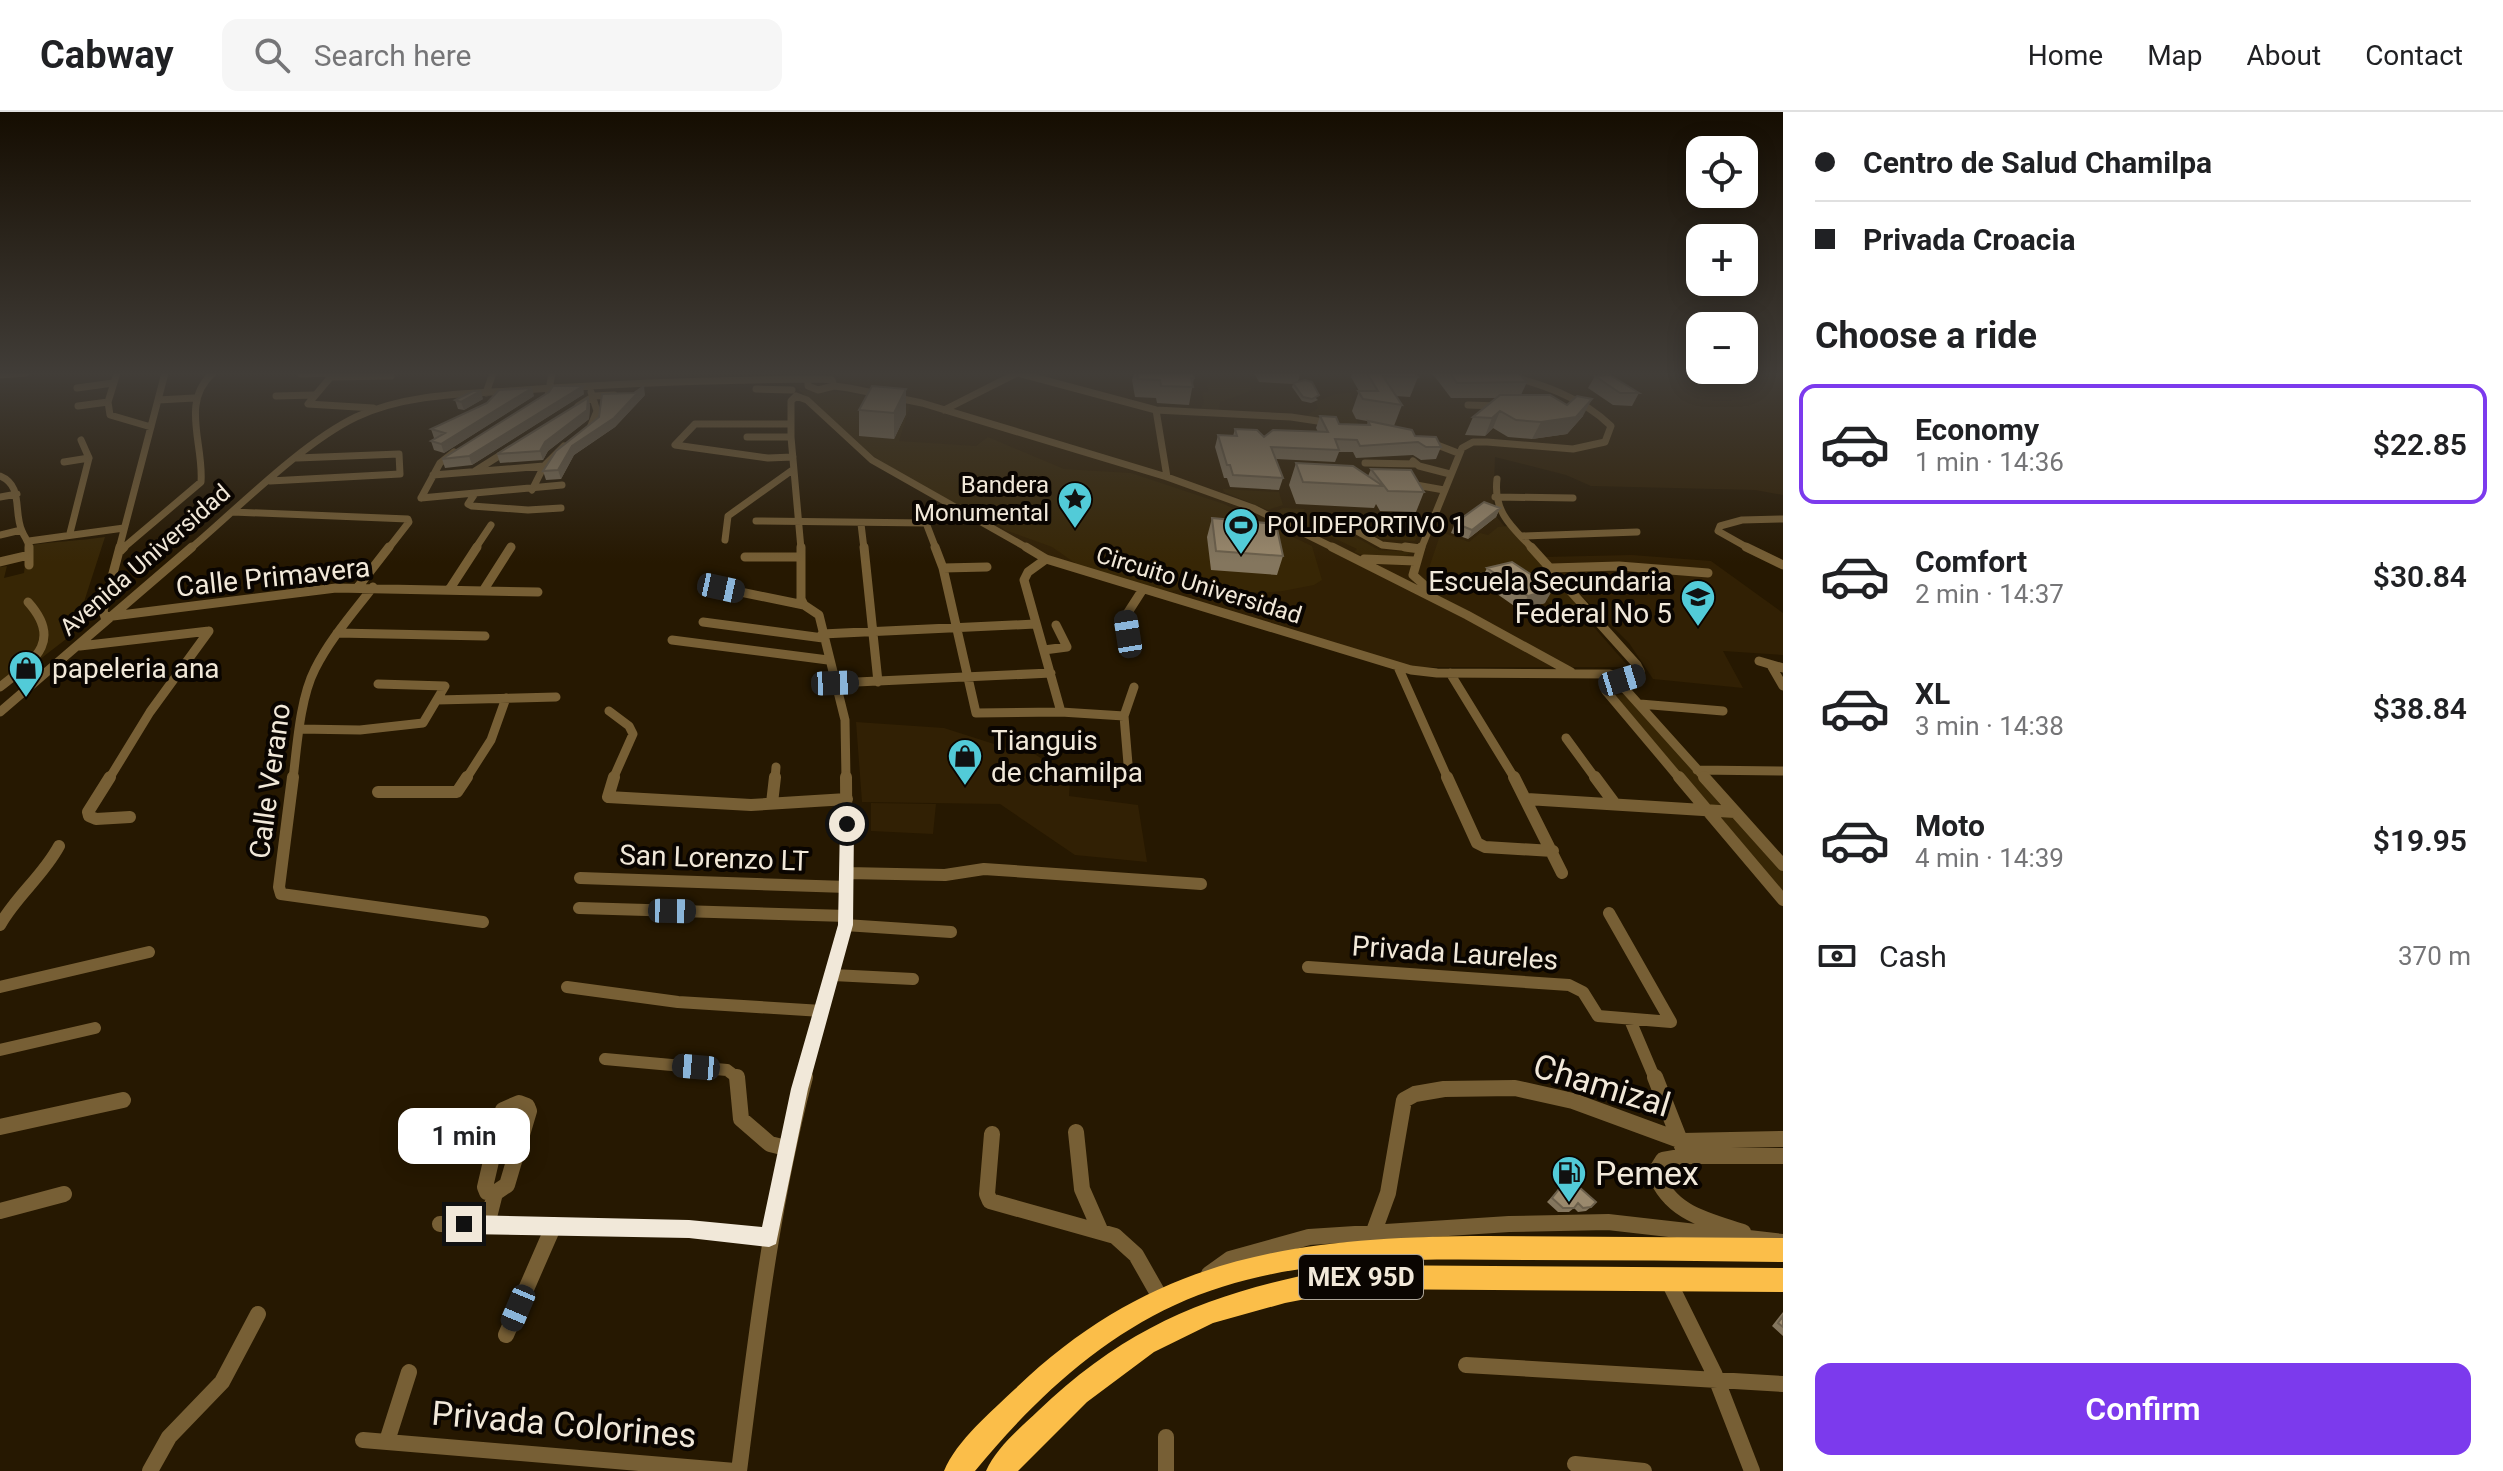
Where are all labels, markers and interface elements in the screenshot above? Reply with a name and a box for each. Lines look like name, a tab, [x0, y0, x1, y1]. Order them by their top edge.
search box	[222, 19, 782, 91]
text: Cabway	[40, 33, 174, 77]
icon: search	[250, 33, 294, 77]
text: Search here	[314, 38, 472, 73]
text: Home	[2028, 39, 2103, 72]
text: Map	[2147, 39, 2203, 72]
text: About	[2247, 39, 2321, 72]
text: Contact	[2365, 39, 2463, 72]
map controls	[1686, 136, 1758, 384]
button: locate	[1686, 136, 1758, 208]
text: Centro de Salud Chamilpa	[1863, 145, 2212, 180]
text: Privada Croacia	[1863, 222, 2075, 257]
button: +	[1686, 224, 1758, 296]
button: −	[1686, 312, 1758, 384]
text: Choose a ride	[1815, 315, 2037, 357]
icon: car	[1819, 408, 1891, 480]
text: Economy	[1915, 412, 2039, 447]
text: $22.85	[2373, 427, 2467, 462]
text: 1 min · 14:36	[1915, 447, 2064, 477]
place label: Bandera Monumental	[914, 471, 1049, 527]
street label: Avenida Universidad	[54, 479, 236, 641]
place icon: Bandera Monumental	[1056, 480, 1094, 530]
sports icon: POLIDEPORTIVO 1	[1222, 506, 1260, 556]
place label: POLIDEPORTIVO 1	[1267, 511, 1465, 539]
street label: Circuito Universidad	[1093, 540, 1305, 630]
icon: car	[1819, 540, 1891, 612]
text: Comfort	[1915, 544, 2027, 579]
street label: Calle Primavera	[174, 550, 372, 604]
text: $30.84	[2373, 559, 2467, 594]
place label: Escuela Secundaria Federal No 5	[1428, 565, 1672, 630]
car	[695, 571, 747, 605]
school or university icon: Escuela Secundaria Federal No 5	[1679, 578, 1717, 628]
text: 2 min · 14:37	[1915, 579, 2064, 609]
car	[1112, 608, 1144, 660]
shop icon: papeleria ana	[7, 649, 45, 699]
place label: papeleria ana	[52, 652, 220, 685]
car	[1596, 662, 1648, 698]
car	[811, 670, 859, 696]
icon: car	[1819, 672, 1891, 744]
text: XL	[1915, 676, 1950, 711]
text: $38.84	[2373, 691, 2467, 726]
street label: Calle Verano	[243, 701, 297, 861]
text: 3 min · 14:38	[1915, 711, 2064, 741]
place label: Tianguis de chamilpa	[991, 724, 1143, 789]
shop icon: Tianguis de chamilpa	[946, 737, 984, 787]
icon: car	[1819, 804, 1891, 876]
route start	[829, 806, 865, 842]
text: Moto	[1915, 808, 1985, 843]
text: $19.95	[2373, 823, 2467, 858]
street label: San Lorenzo LT	[619, 838, 810, 878]
text: 4 min · 14:39	[1915, 843, 2064, 873]
car	[648, 899, 696, 923]
street label: Privada Laureles	[1351, 929, 1559, 977]
icon: cash	[1815, 934, 1859, 978]
text: Cash	[1879, 939, 1947, 974]
text: 370 m	[2398, 941, 2471, 971]
street label: Chamizal	[1529, 1045, 1675, 1125]
car	[671, 1053, 721, 1081]
callout: 1 min	[398, 1108, 530, 1164]
text: 1 min	[431, 1121, 497, 1151]
place label: Pemex	[1595, 1153, 1699, 1193]
fuel station icon: Pemex	[1550, 1154, 1588, 1204]
route end	[446, 1206, 482, 1242]
road number: MEX 95D	[1299, 1255, 1423, 1299]
car	[498, 1281, 538, 1335]
button: Confirm	[1815, 1363, 2471, 1455]
street label: Privada Colorines	[430, 1393, 698, 1455]

